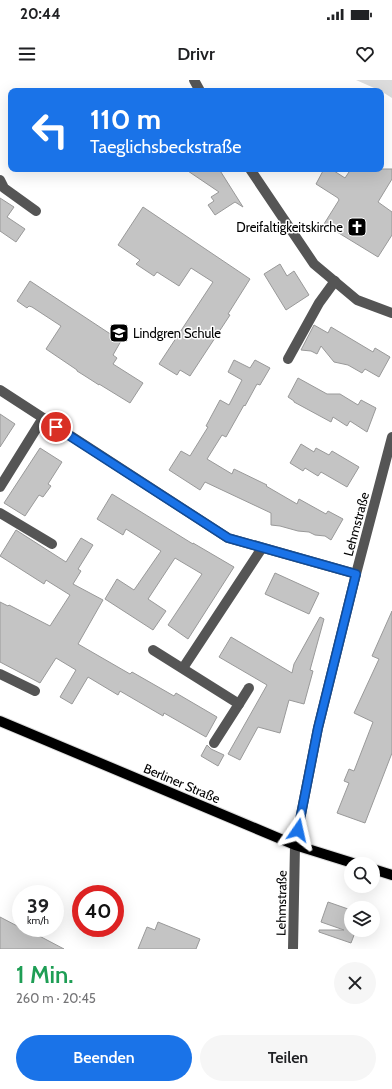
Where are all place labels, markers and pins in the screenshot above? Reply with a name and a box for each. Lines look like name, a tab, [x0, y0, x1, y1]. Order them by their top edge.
church icon: Dreifaltigkeitskirche	[346, 216, 368, 238]
place label: Dreifaltigkeitskirche	[236, 219, 343, 235]
school or university icon: Lindgren Schule	[108, 322, 130, 344]
place label: Lindgren Schule	[133, 325, 221, 341]
pin	[39, 410, 73, 444]

